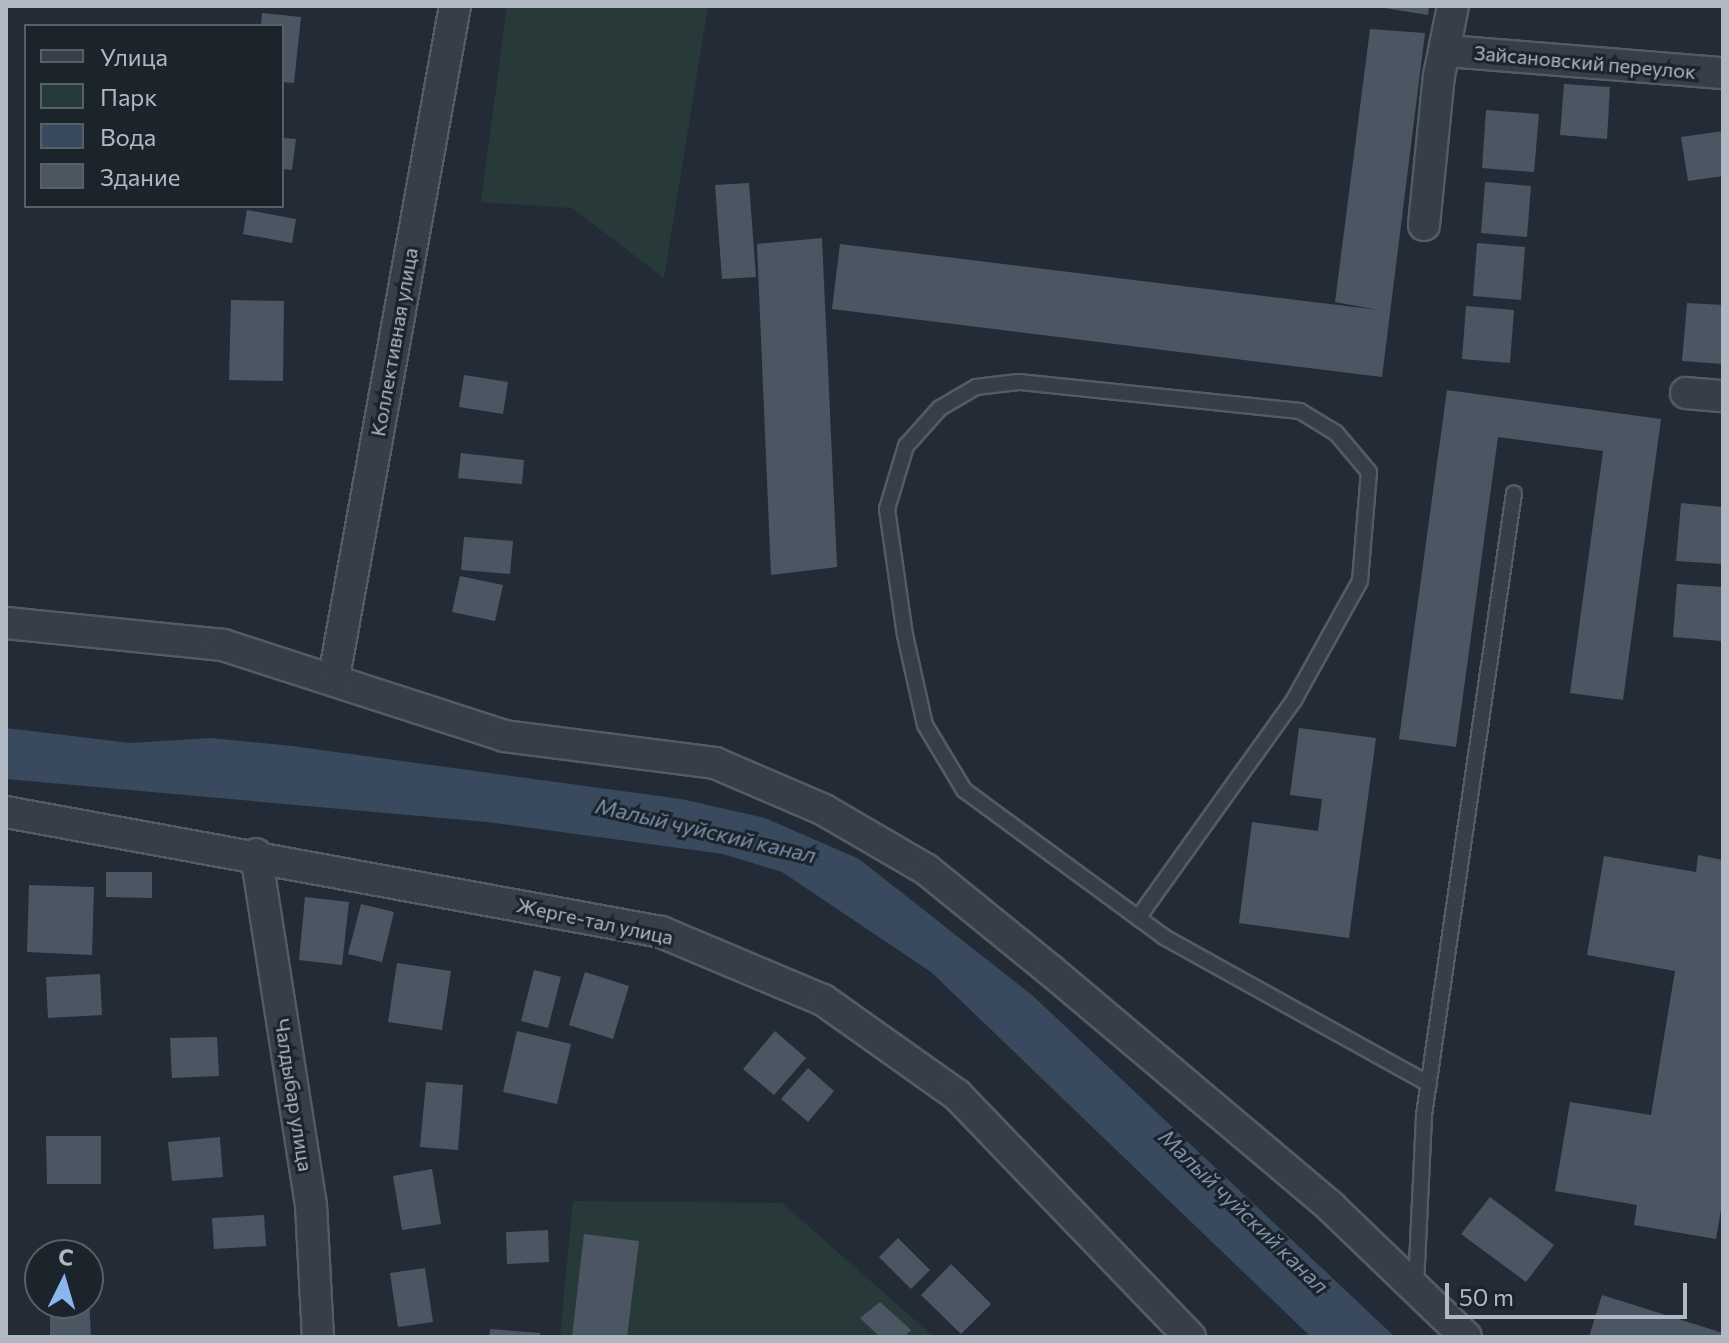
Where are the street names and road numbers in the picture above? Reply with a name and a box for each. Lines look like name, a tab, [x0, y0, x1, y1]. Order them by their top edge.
street label: Зайсановский переулок	[1473, 40, 1697, 84]
street label: Коллективная улица	[366, 246, 422, 438]
street label: Жерге-тал улица	[514, 893, 676, 949]
street label: Чалдыбар улица	[270, 1017, 318, 1173]

